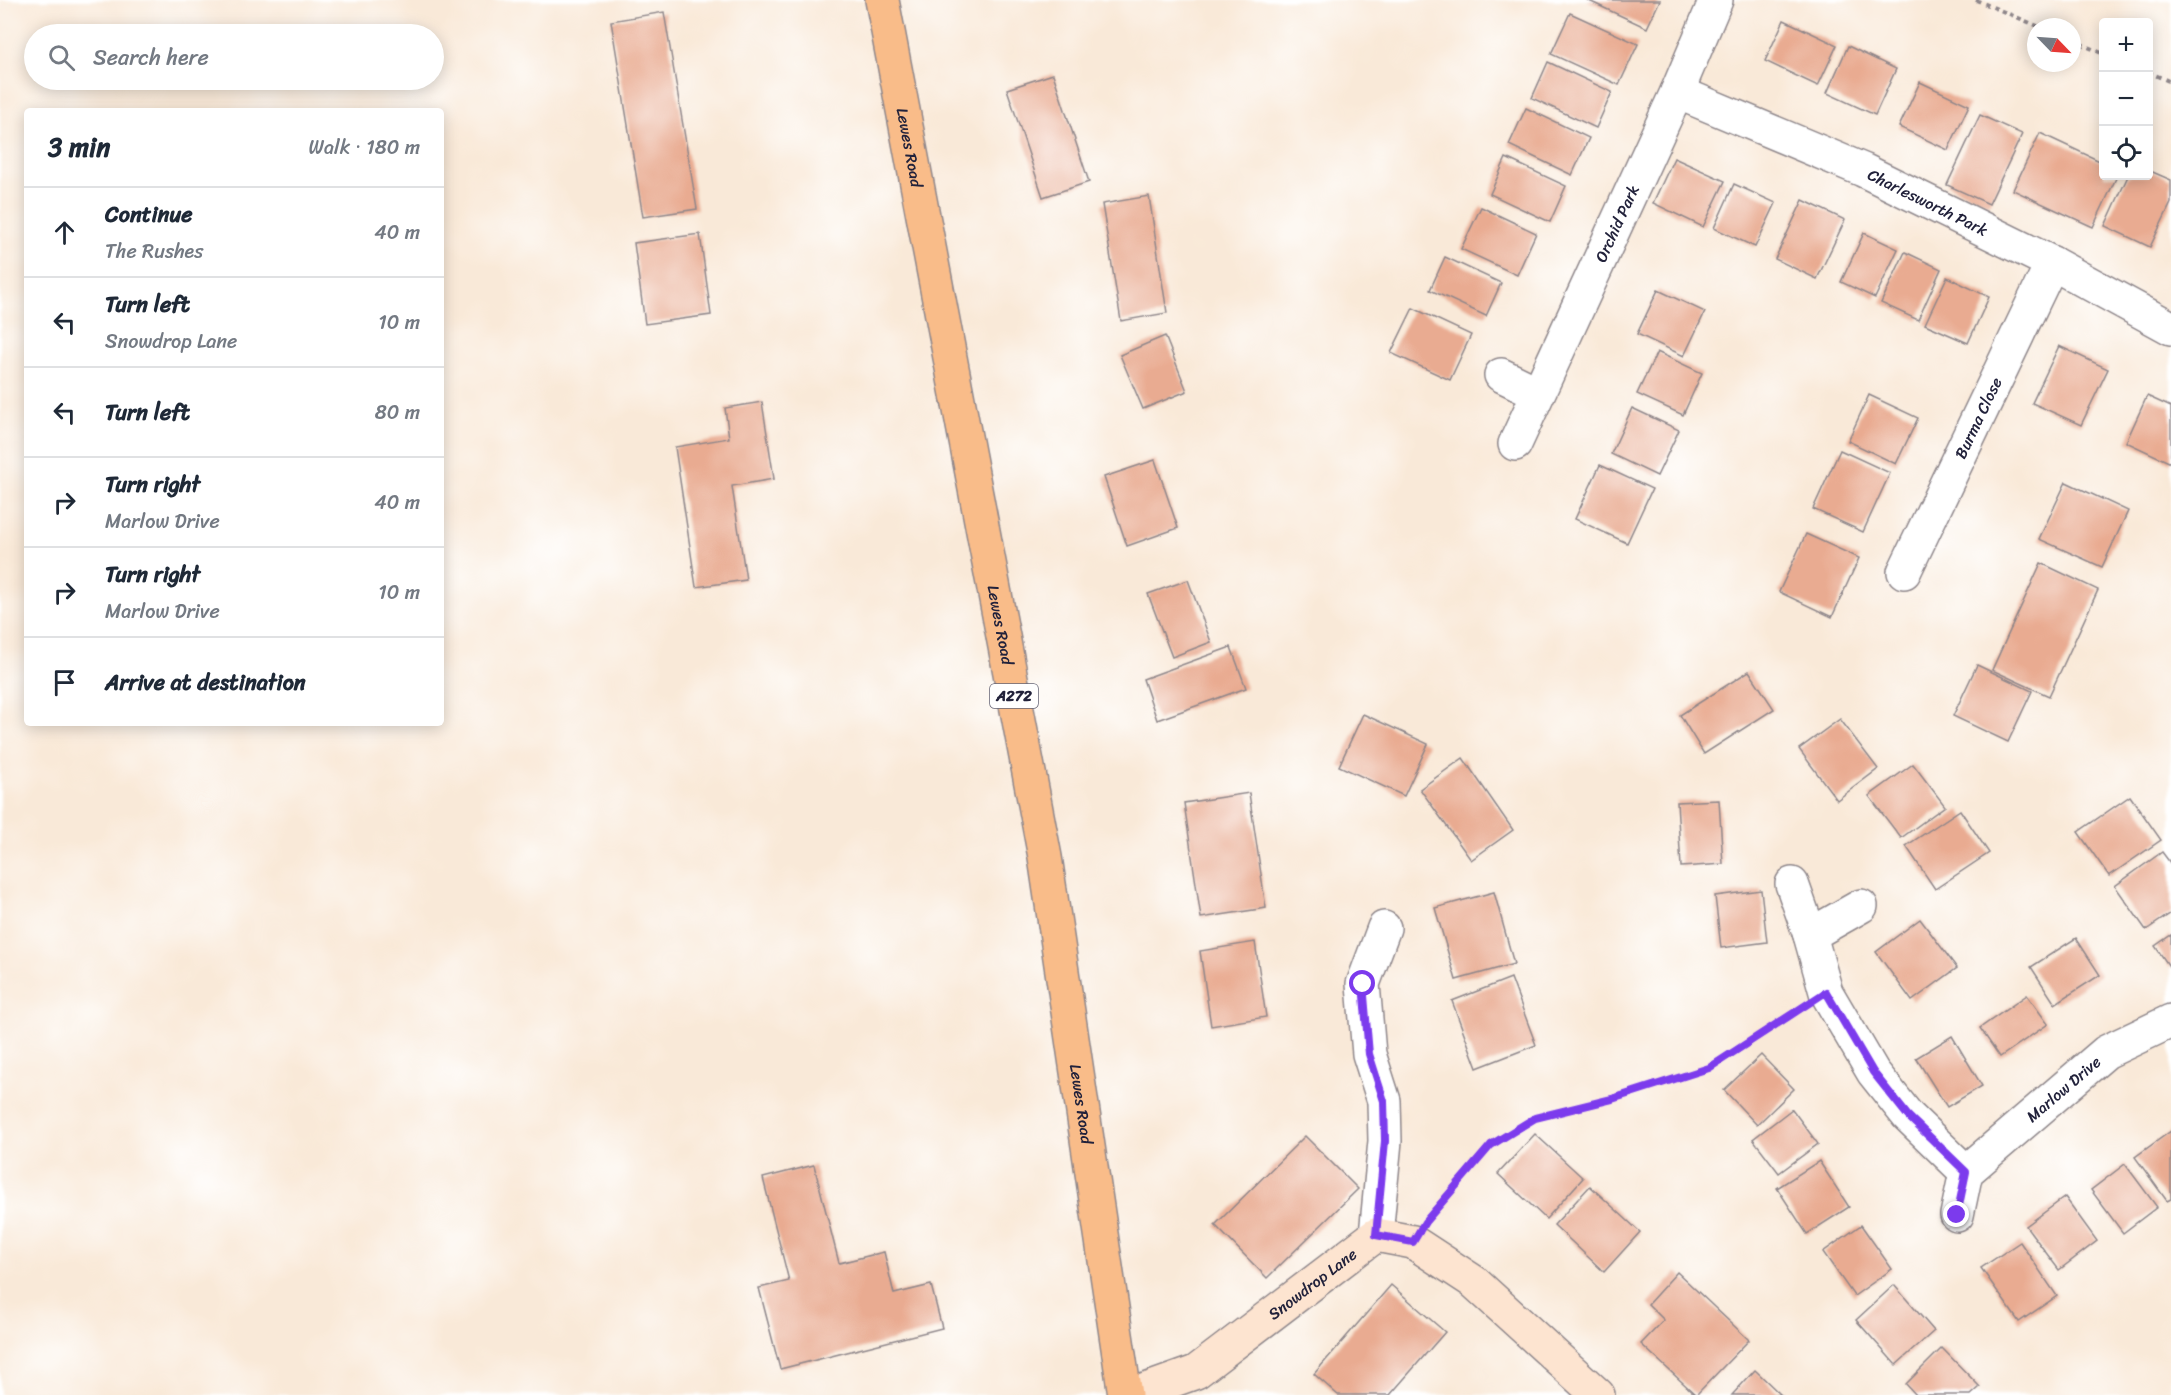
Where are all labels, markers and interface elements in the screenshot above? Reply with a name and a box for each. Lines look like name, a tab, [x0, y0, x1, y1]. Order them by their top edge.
north arrow	[2027, 18, 2081, 72]
map controls	[2099, 18, 2153, 180]
button: +	[2099, 18, 2153, 72]
search box	[24, 24, 444, 90]
text: Search here	[93, 38, 209, 77]
icon: search	[45, 41, 78, 74]
button: −	[2099, 72, 2153, 126]
street label: Lewes Road	[888, 105, 932, 191]
text: 3 min	[48, 124, 110, 170]
button: locate	[2099, 126, 2153, 180]
text: Walk · 180 m	[309, 130, 420, 165]
street label: Charlesworth Park	[1863, 160, 1994, 244]
street label: Orchid Park	[1586, 179, 1647, 267]
text: Continue	[105, 195, 193, 234]
text: 40 m	[374, 215, 420, 250]
icon: ahead	[48, 216, 81, 249]
text: The Rushes	[105, 234, 203, 269]
text: Turn left	[105, 285, 190, 324]
text: 10 m	[378, 305, 420, 340]
icon: left	[48, 306, 81, 339]
text: Snowdrop Lane	[105, 324, 237, 359]
street label: Burma Close	[1946, 372, 2010, 464]
text: Turn left	[105, 393, 190, 432]
text: 80 m	[375, 395, 420, 430]
icon: left	[48, 396, 81, 429]
text: Turn right	[105, 465, 200, 504]
text: 40 m	[374, 485, 420, 520]
icon: right	[48, 486, 81, 519]
text: Marlow Drive	[105, 504, 220, 539]
text: Turn right	[105, 555, 200, 594]
text: 10 m	[378, 575, 420, 610]
icon: right	[48, 576, 81, 609]
street label: Lewes Road	[979, 582, 1023, 669]
text: Marlow Drive	[105, 594, 220, 629]
text: Arrive at destination	[105, 663, 306, 702]
icon: arrive	[48, 666, 81, 699]
road number: A272	[990, 684, 1038, 708]
route start	[1349, 970, 1375, 996]
street label: Marlow Drive	[2019, 1048, 2108, 1130]
street label: Lewes Road	[1061, 1062, 1102, 1147]
route end	[1943, 1201, 1969, 1227]
street label: Snowdrop Lane	[1261, 1240, 1363, 1327]

